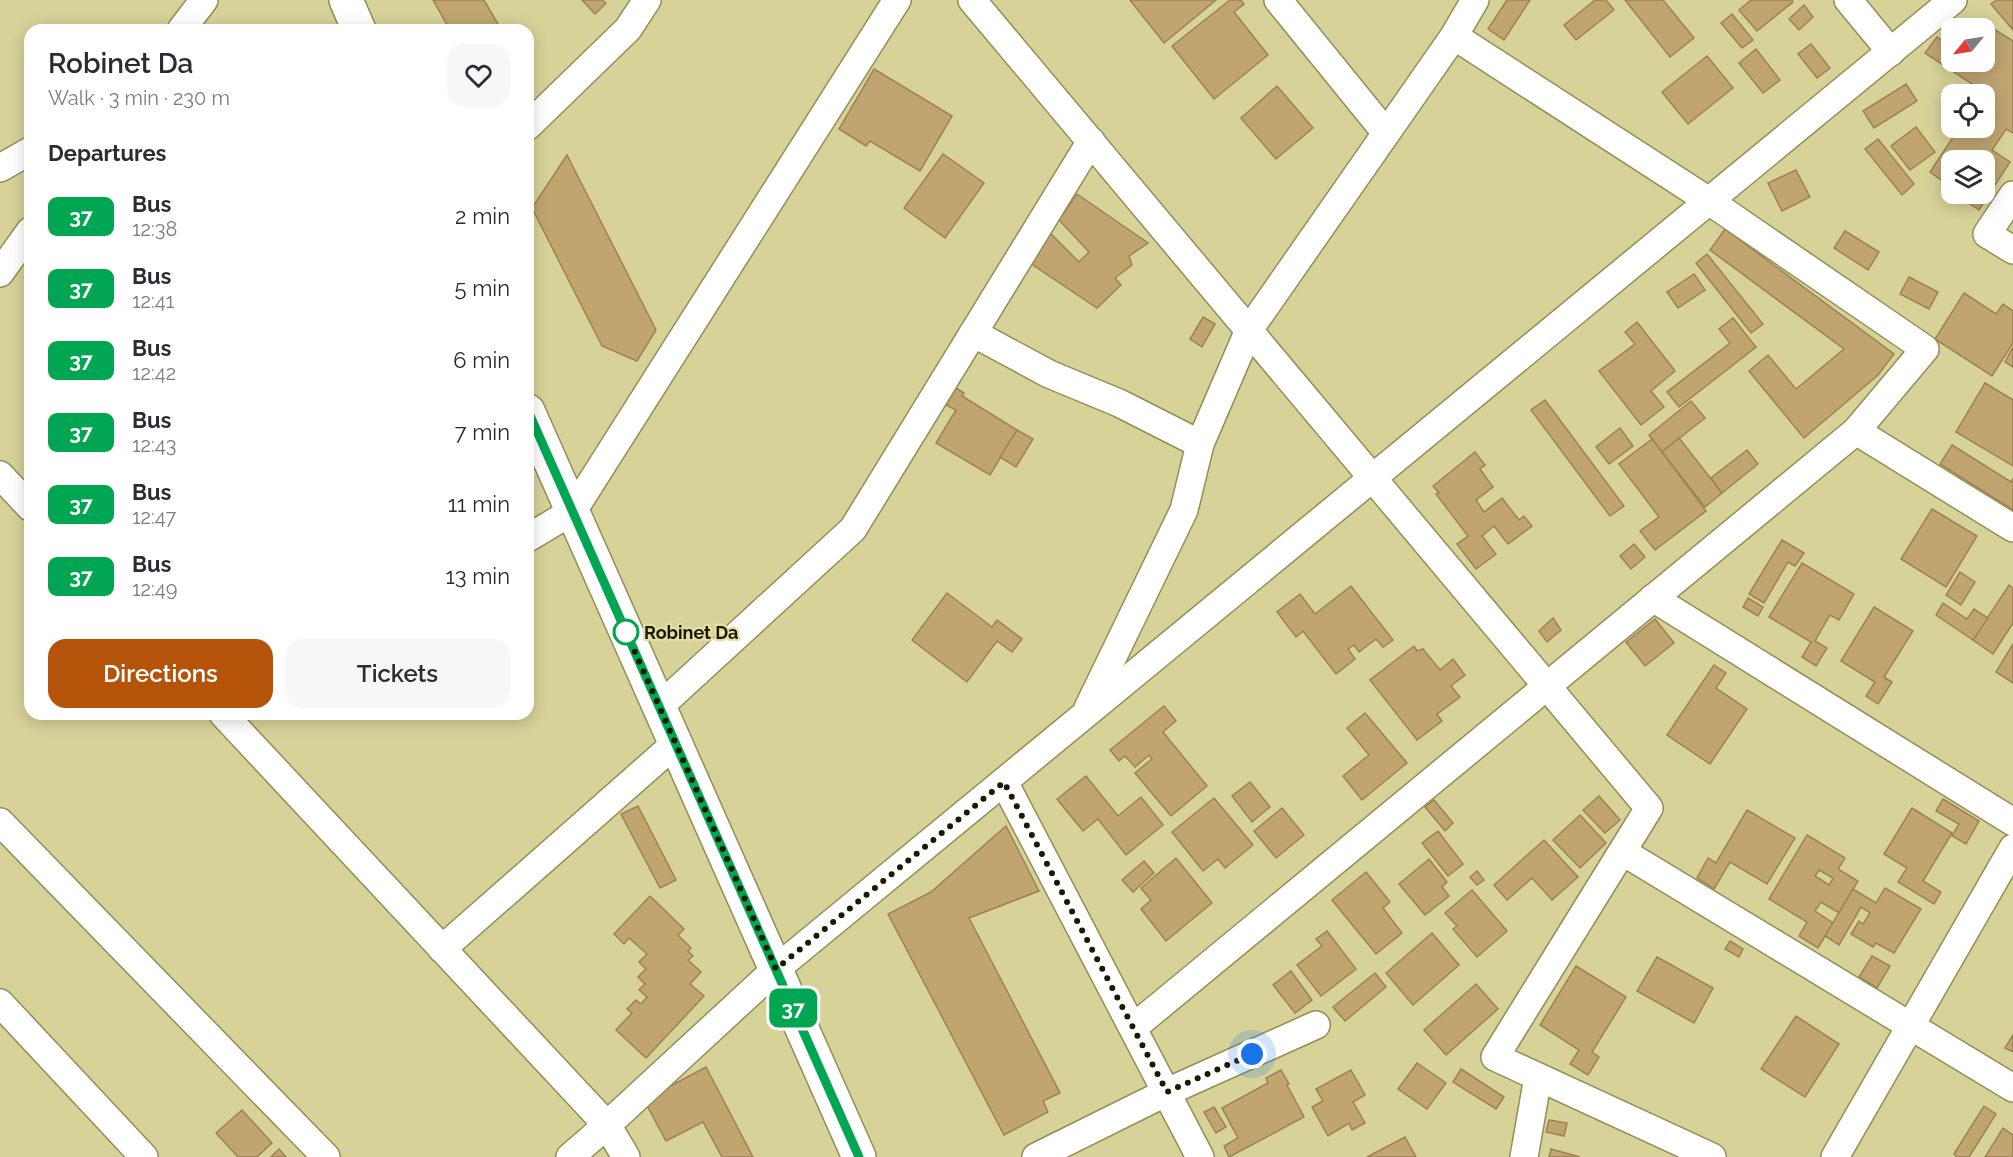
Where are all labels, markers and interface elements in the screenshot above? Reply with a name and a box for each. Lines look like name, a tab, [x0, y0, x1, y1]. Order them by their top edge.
north arrow	[1941, 18, 1995, 72]
map controls	[1941, 18, 1995, 204]
button: heart	[447, 44, 510, 107]
text: Robinet Da	[48, 47, 193, 80]
button: locate	[1941, 84, 1995, 138]
text: Walk · 3 min · 230 m	[48, 86, 230, 110]
text: Departures	[48, 140, 166, 166]
button: layers	[1941, 150, 1995, 204]
text: Bus	[132, 191, 171, 217]
text: 2 min	[455, 203, 510, 229]
text: 37	[69, 204, 93, 229]
text: 12:38	[132, 217, 177, 241]
text: Bus	[132, 263, 171, 289]
text: 5 min	[455, 275, 510, 301]
text: 37	[69, 276, 93, 301]
text: 12:41	[132, 289, 174, 313]
text: Bus	[132, 335, 171, 361]
text: 6 min	[453, 347, 510, 373]
text: 37	[69, 348, 93, 373]
text: 12:42	[132, 361, 176, 385]
text: Bus	[132, 407, 171, 433]
text: 7 min	[455, 419, 510, 445]
text: 37	[69, 420, 93, 445]
text: 12:43	[132, 433, 176, 457]
text: Bus	[132, 479, 171, 505]
text: 11 min	[448, 491, 510, 517]
text: 37	[69, 492, 93, 517]
text: 12:47	[132, 505, 176, 529]
text: Bus	[132, 551, 171, 577]
text: 13 min	[445, 563, 510, 589]
text: 37	[69, 564, 93, 589]
text: 12:49	[132, 577, 177, 601]
marker: Robinet Da	[613, 619, 639, 645]
place label: Robinet Da	[644, 622, 738, 643]
button: Directions	[48, 639, 273, 708]
button: Tickets	[285, 639, 510, 708]
line badge: 37	[766, 988, 820, 1028]
text: 37	[781, 996, 805, 1021]
your location	[1237, 1039, 1267, 1069]

